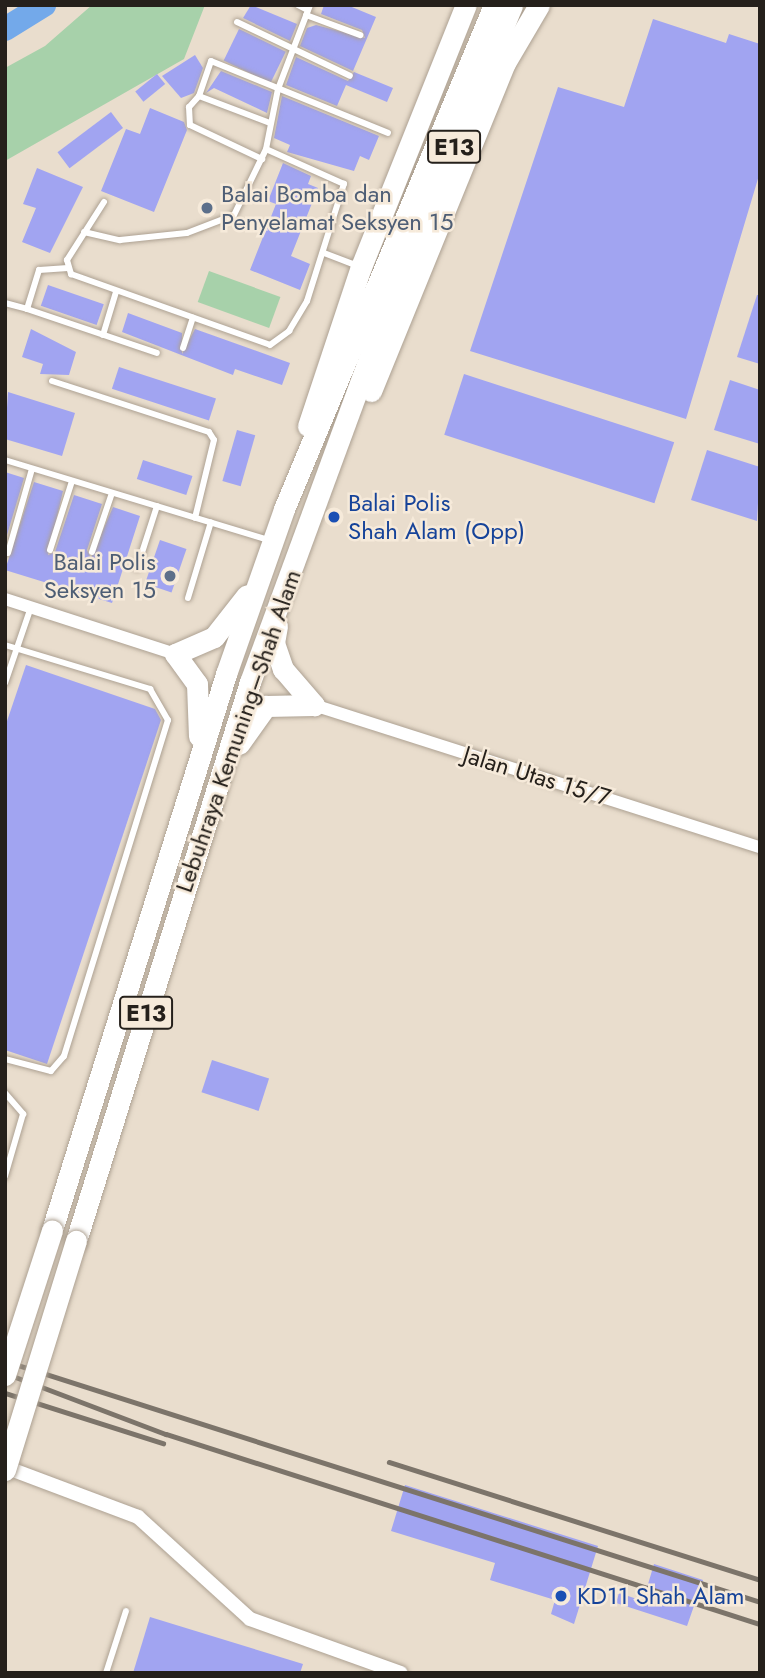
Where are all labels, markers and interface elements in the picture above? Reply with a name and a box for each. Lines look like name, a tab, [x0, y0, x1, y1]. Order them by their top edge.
road number: E13	[426, 128, 482, 166]
place label: Balai Bomba dan Penyelamat Seksyen 15	[221, 180, 453, 236]
marker: Balai Bomba dan Penyelamat Seksyen 15	[199, 200, 215, 216]
place label: Balai Polis Shah Alam (Opp)	[348, 489, 525, 545]
marker: Balai Polis Shah Alam (Opp)	[326, 509, 342, 525]
place label: Balai Polis Seksyen 15	[44, 548, 156, 604]
street label: Lebuhraya Kemuning–Shah Alam	[169, 566, 307, 896]
marker: Balai Polis Seksyen 15	[162, 568, 178, 584]
street label: Jalan Utas 15/7	[460, 740, 614, 812]
road number: E13	[118, 994, 174, 1032]
place label: KD11 Shah Alam	[577, 1582, 744, 1610]
marker: KD11 Shah Alam	[551, 1586, 571, 1606]

